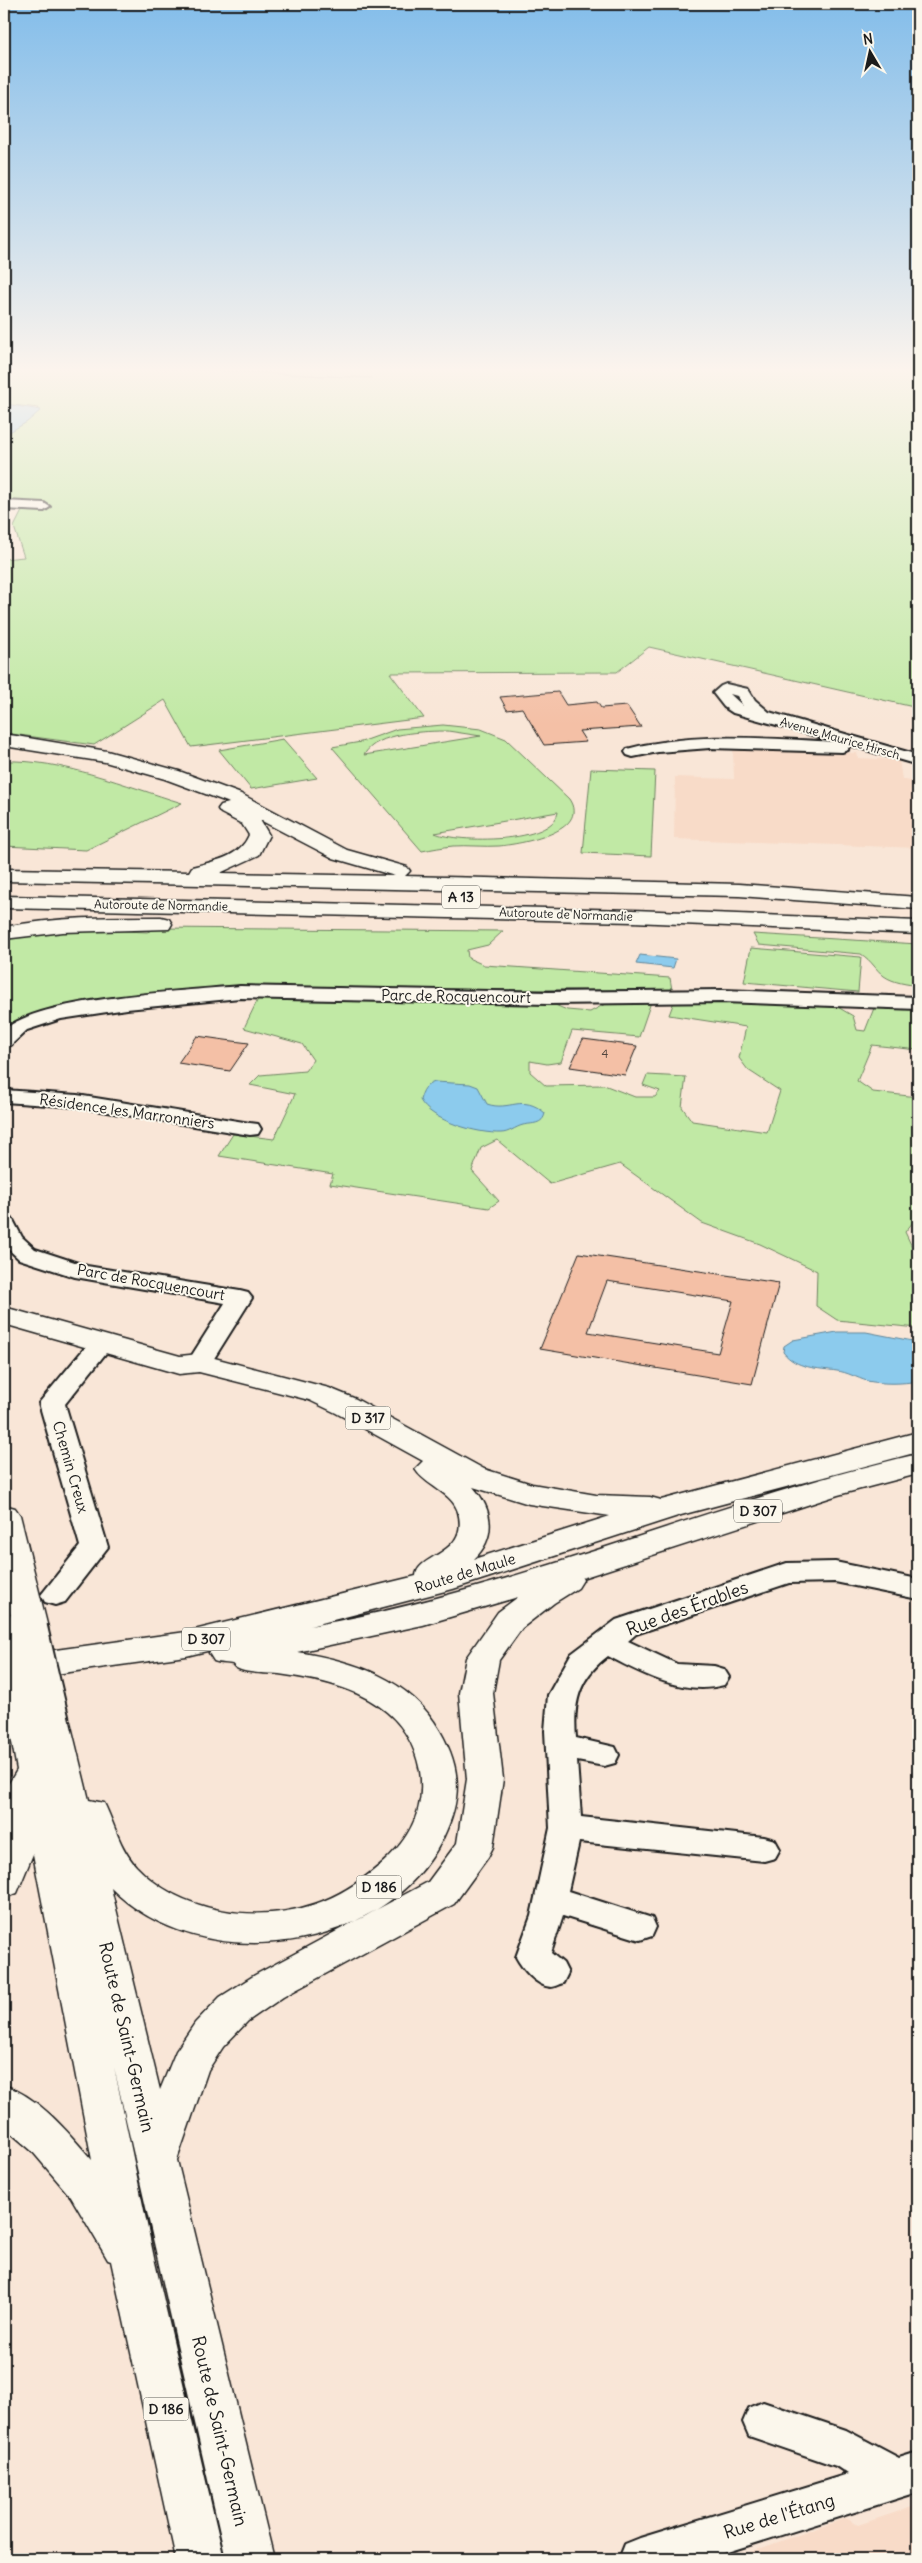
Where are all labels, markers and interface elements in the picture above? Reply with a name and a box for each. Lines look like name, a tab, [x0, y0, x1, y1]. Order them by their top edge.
north arrow	[844, 28, 894, 78]
text: N	[862, 30, 874, 49]
street label: Avenue Maurice Hirsch	[778, 714, 902, 762]
road number: A 13	[442, 886, 480, 909]
street label: Autoroute de Normandie	[94, 896, 228, 914]
street label: Autoroute de Normandie	[499, 904, 633, 924]
street label: Parc de Rocquencourt	[381, 985, 531, 1007]
house number: 4	[602, 1046, 609, 1061]
street label: Résidence les Marronniers	[38, 1089, 216, 1133]
street label: Parc de Rocquencourt	[76, 1260, 226, 1304]
road number: D 317	[346, 1406, 390, 1430]
street label: Chemin Creux	[49, 1419, 93, 1516]
road number: D 307	[734, 1500, 782, 1522]
street label: Route de Maule	[412, 1549, 518, 1597]
street label: Rue des Érables	[623, 1575, 751, 1641]
road number: D 307	[182, 1628, 230, 1650]
road number: D 186	[356, 1875, 402, 1898]
street label: Route de Saint-Germain	[94, 1940, 160, 2134]
street label: Route de Saint-Germain	[187, 2334, 253, 2528]
road number: D 186	[144, 2398, 188, 2420]
street label: Rue de l'Étang	[721, 2488, 837, 2544]

